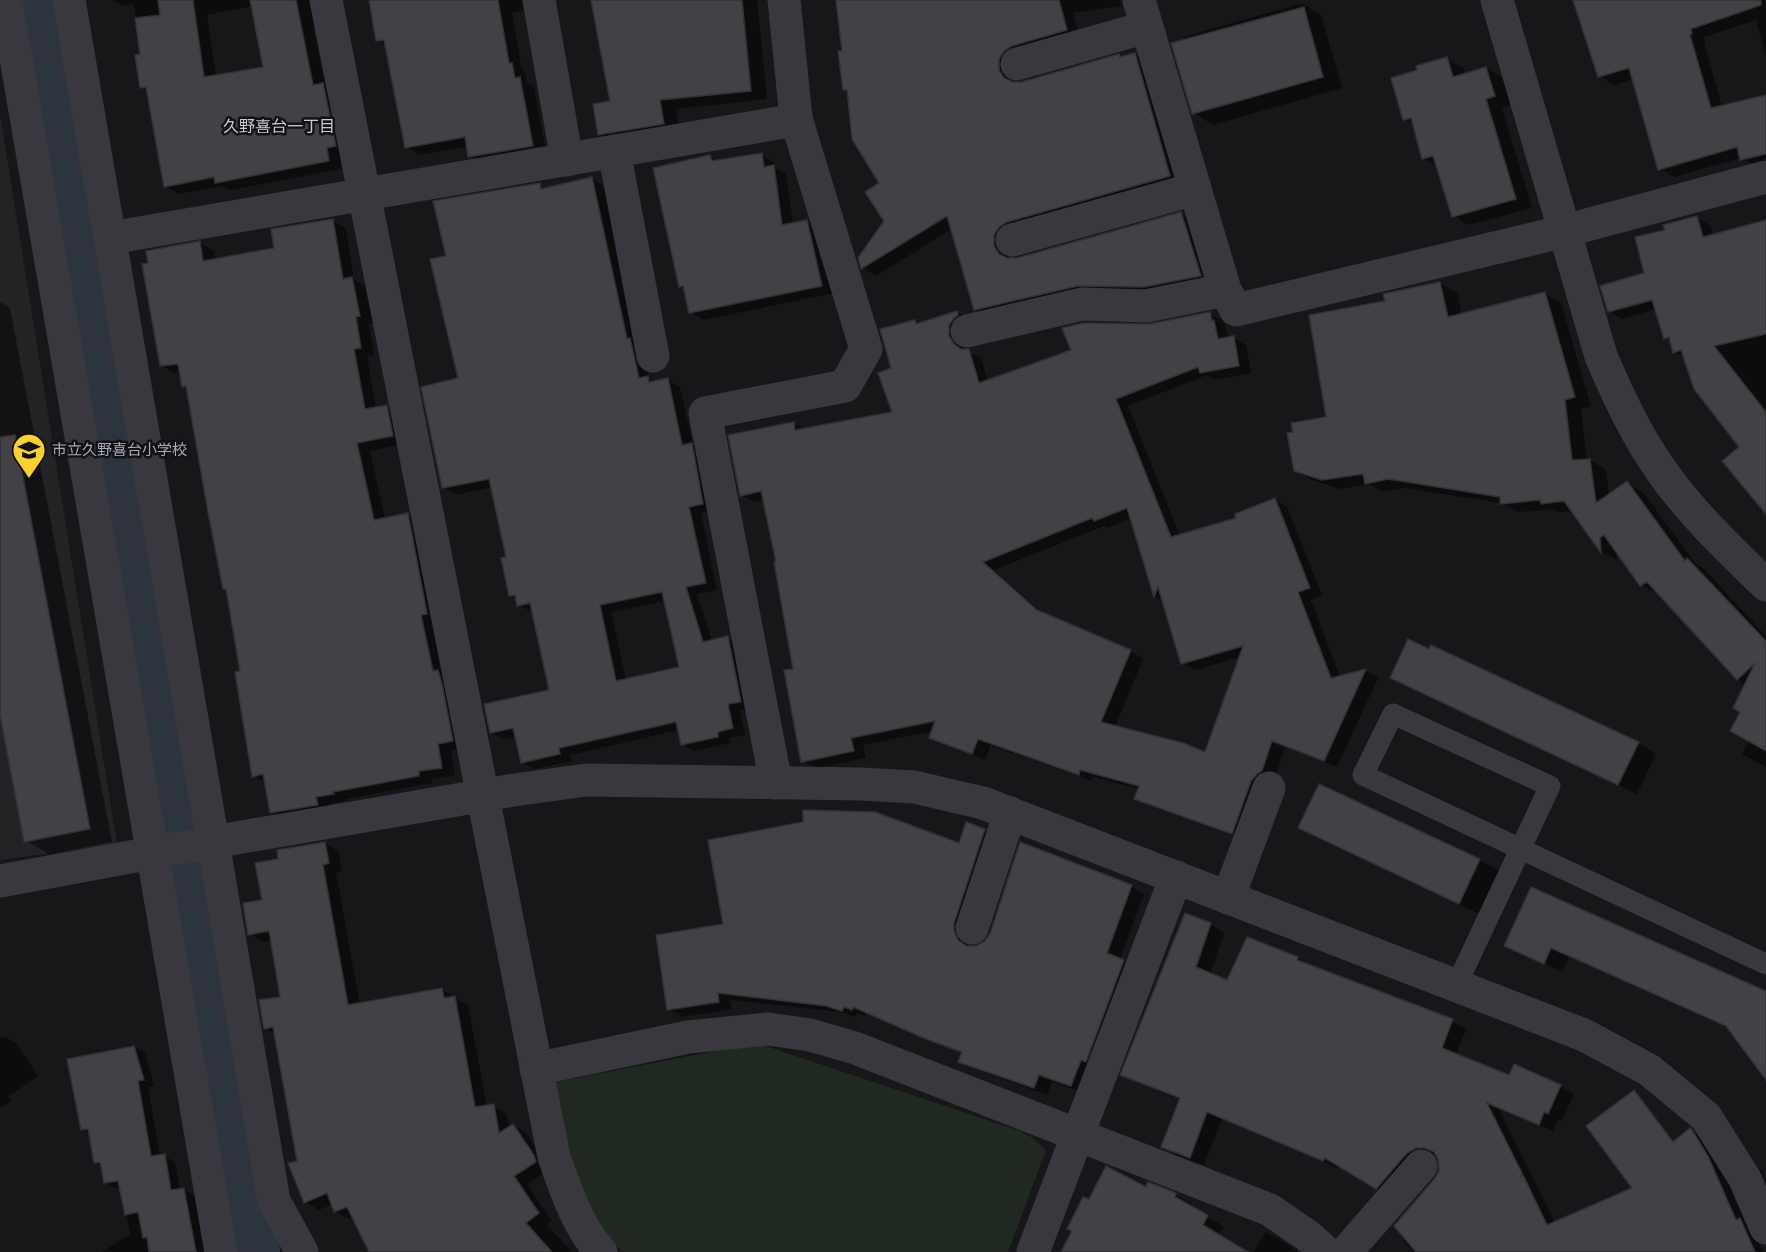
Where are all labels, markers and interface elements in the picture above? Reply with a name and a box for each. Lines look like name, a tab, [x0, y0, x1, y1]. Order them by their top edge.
district label: 久野喜台一丁目	[223, 115, 335, 137]
school or university icon: 市立久野喜台小学校	[11, 432, 47, 479]
place label: 市立久野喜台小学校	[52, 439, 187, 459]

